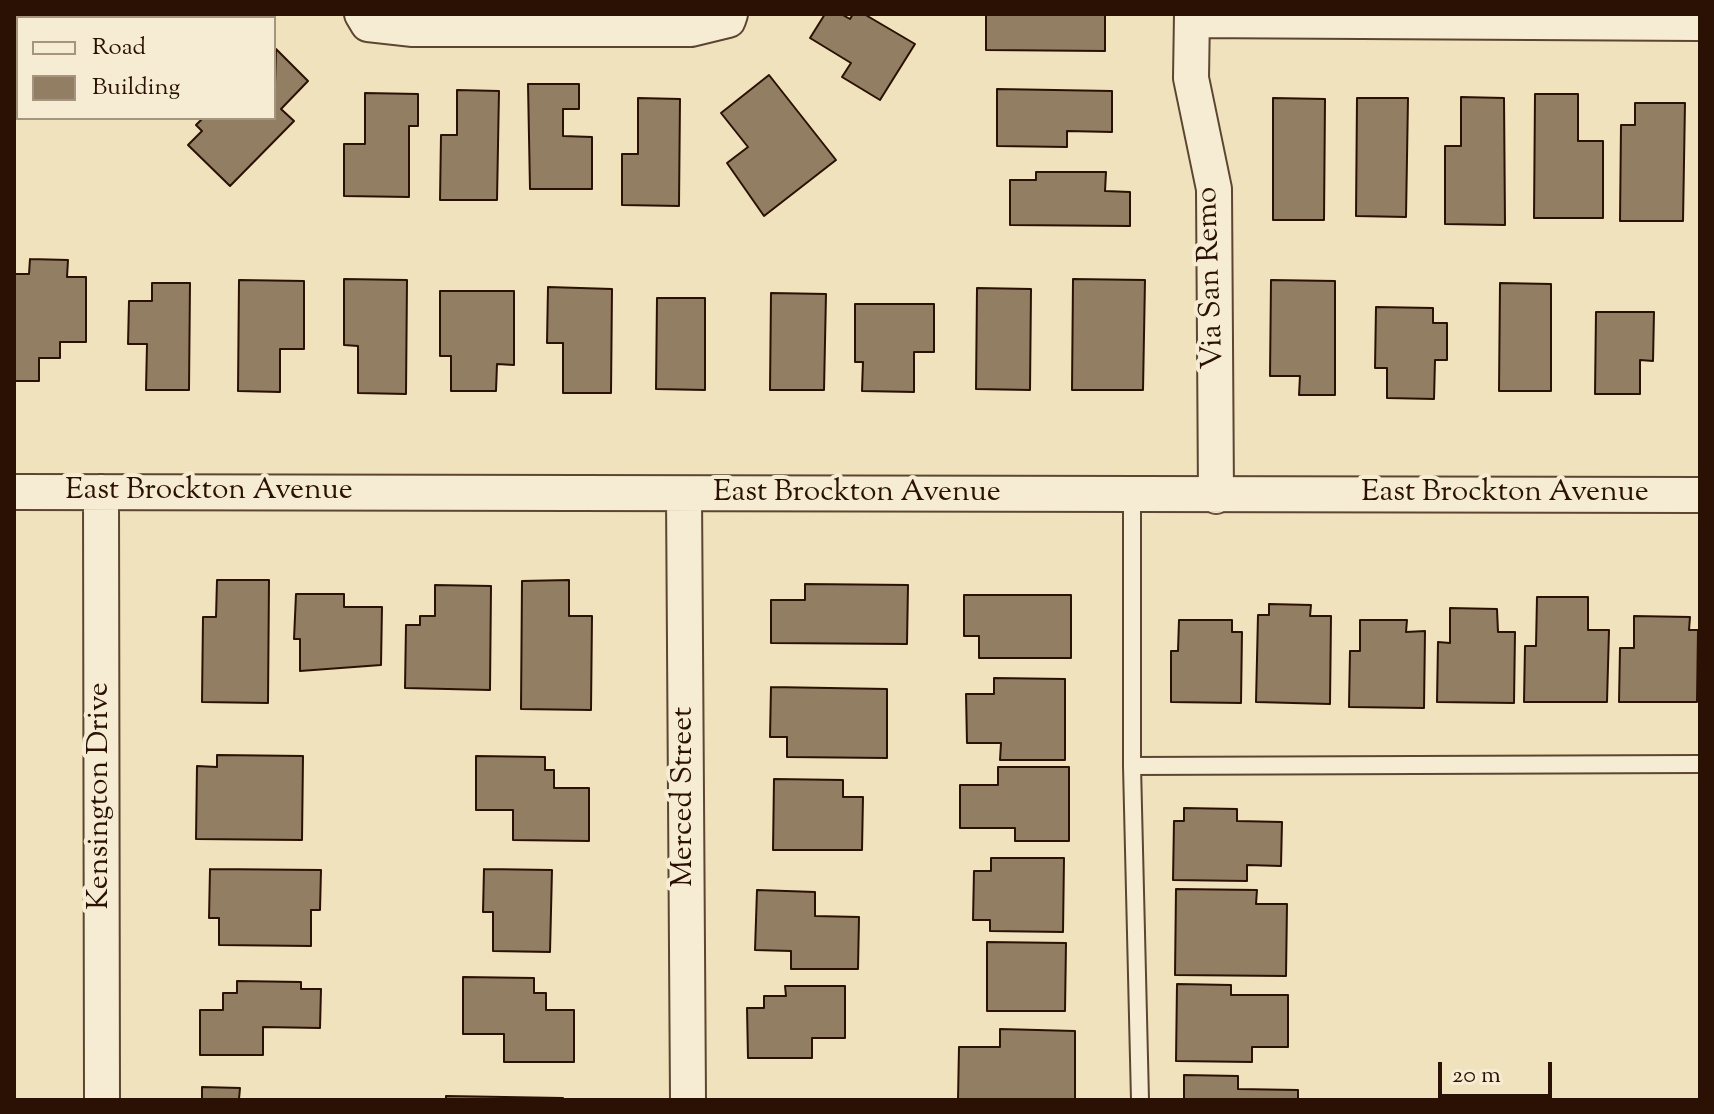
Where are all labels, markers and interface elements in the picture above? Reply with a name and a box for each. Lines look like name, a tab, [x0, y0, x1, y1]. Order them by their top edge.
legend	[16, 16, 276, 120]
text: Road	[92, 31, 146, 65]
text: Building	[92, 71, 180, 105]
street label: Via San Remo	[1192, 186, 1234, 370]
street label: East Brockton Avenue	[65, 475, 353, 511]
street label: East Brockton Avenue	[713, 477, 1001, 513]
street label: East Brockton Avenue	[1361, 477, 1649, 513]
street label: Kensington Drive	[84, 682, 120, 910]
street label: Merced Street	[668, 707, 704, 887]
scale bar	[1442, 1046, 1556, 1096]
text: 20 m	[1452, 1059, 1501, 1093]

